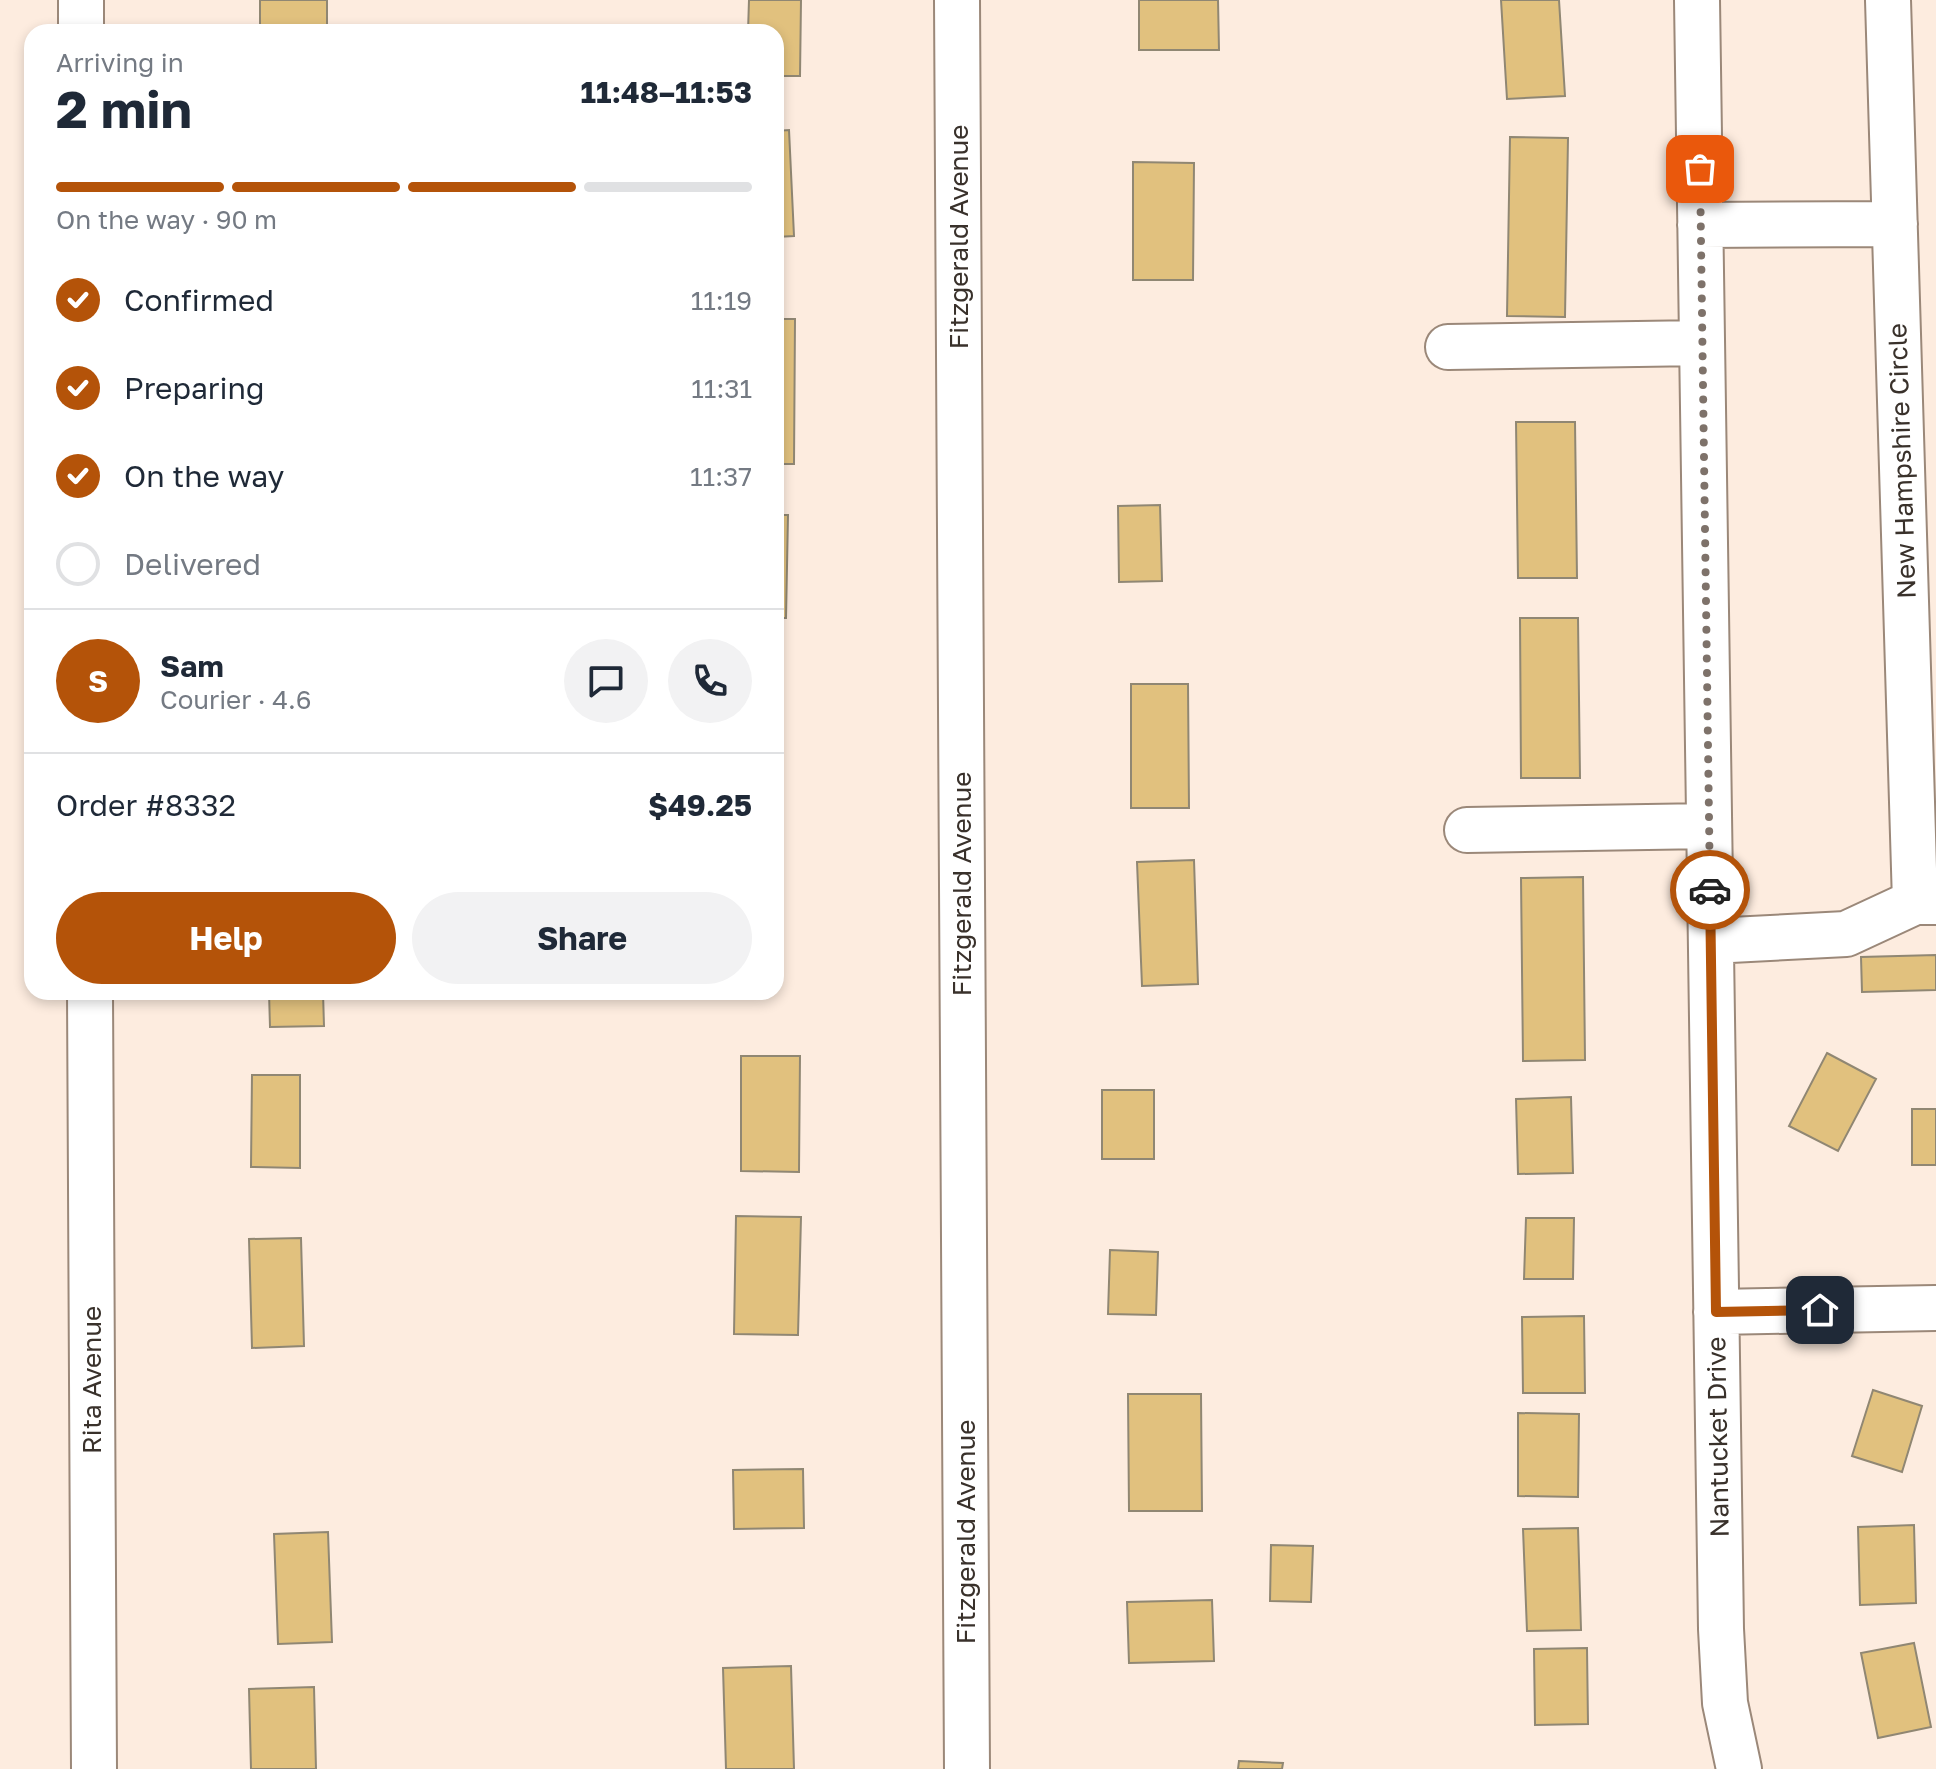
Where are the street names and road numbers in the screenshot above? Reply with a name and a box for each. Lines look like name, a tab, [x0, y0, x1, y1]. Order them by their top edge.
street label: Fitzgerald Avenue	[943, 125, 974, 349]
street label: New Hampshire Circle	[1881, 323, 1922, 599]
street label: Fitzgerald Avenue	[946, 772, 977, 996]
street label: Rita Avenue	[76, 1306, 107, 1454]
street label: Nantucket Drive	[1700, 1336, 1735, 1538]
street label: Fitzgerald Avenue	[950, 1420, 981, 1644]

